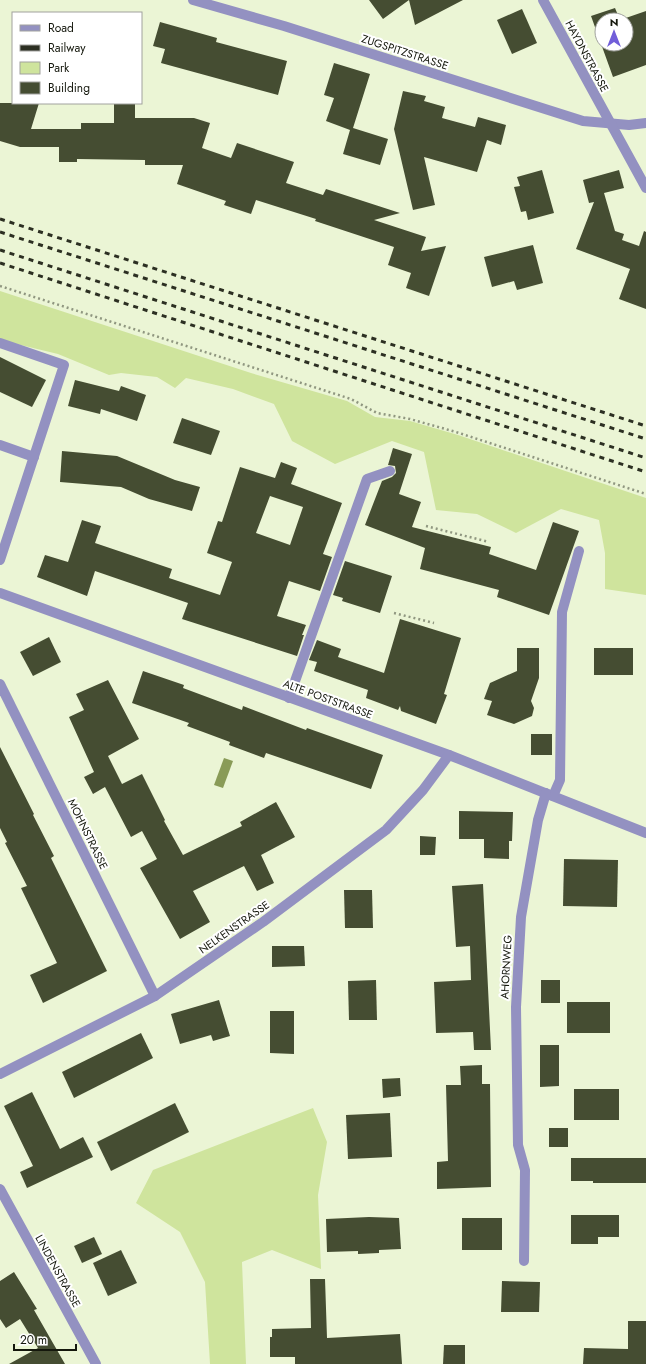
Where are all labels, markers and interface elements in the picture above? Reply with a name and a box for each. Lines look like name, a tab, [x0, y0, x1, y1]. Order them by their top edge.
legend	[12, 12, 142, 104]
north arrow	[594, 12, 634, 52]
text: N	[610, 14, 618, 30]
street label: HAYDNSTRASSE	[561, 17, 613, 95]
text: Road	[48, 19, 74, 37]
street label: ZUGSPITZSTRASSE	[360, 30, 450, 74]
text: Railway	[48, 39, 86, 57]
text: Park	[48, 59, 70, 77]
text: Building	[48, 79, 90, 97]
street label: ALTE POSTSTRASSE	[281, 675, 375, 723]
street label: MOHNSTRASSE	[64, 796, 112, 872]
street label: NELKENSTRASSE	[195, 897, 273, 957]
street label: AHORNWEG	[496, 934, 516, 999]
street label: LINDENSTRASSE	[31, 1232, 85, 1310]
scale bar	[14, 1326, 76, 1352]
text: 20 m	[20, 1331, 47, 1349]

